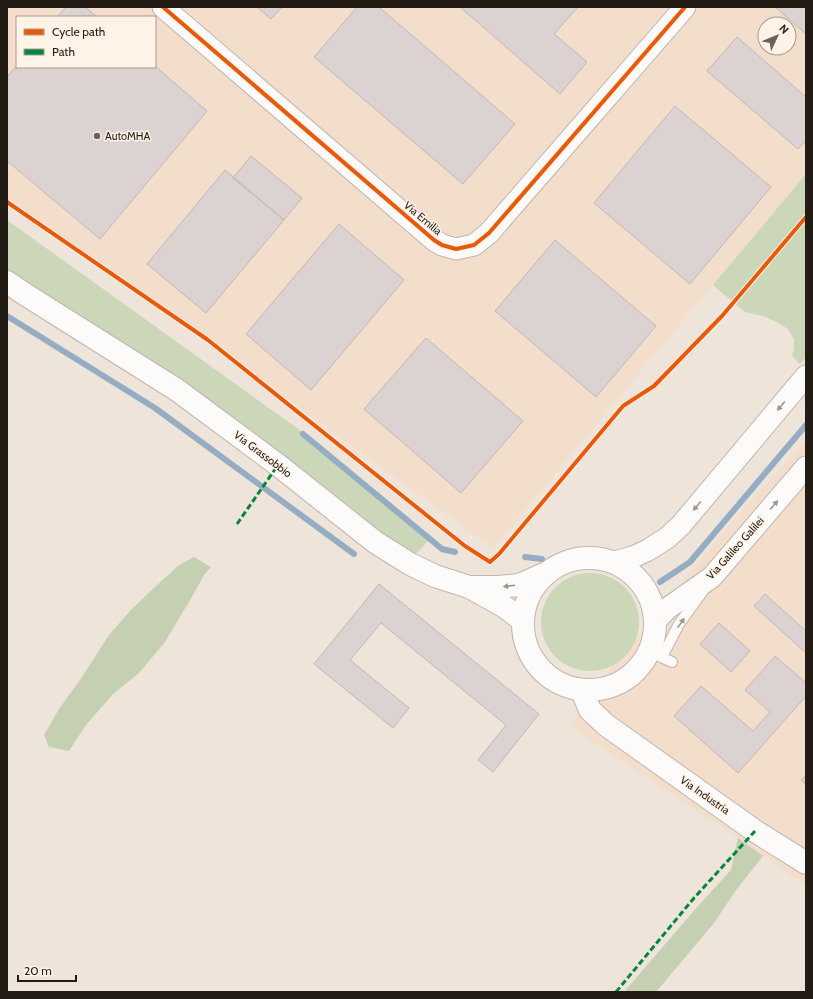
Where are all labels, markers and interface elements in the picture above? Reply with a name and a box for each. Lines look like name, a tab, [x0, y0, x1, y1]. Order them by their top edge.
legend	[16, 16, 156, 68]
north arrow	[757, 16, 797, 56]
text: N	[776, 21, 792, 37]
text: Cycle path	[52, 24, 105, 39]
text: Path	[52, 44, 75, 59]
place label: AutoMHA	[105, 129, 151, 143]
marker: AutoMHA	[92, 131, 102, 141]
street label: Via Emilia	[401, 198, 445, 238]
one-way arrow	[776, 401, 785, 412]
street label: Via Grassobbio	[231, 428, 295, 480]
one-way arrow	[693, 500, 702, 511]
one-way arrow	[769, 500, 778, 510]
street label: Via Galileo Galilei	[703, 514, 767, 582]
one-way arrow	[503, 583, 515, 589]
one-way arrow	[676, 617, 685, 628]
street label: Via Industria	[677, 773, 733, 818]
scale bar	[18, 957, 76, 983]
text: 20 m	[24, 963, 52, 978]

